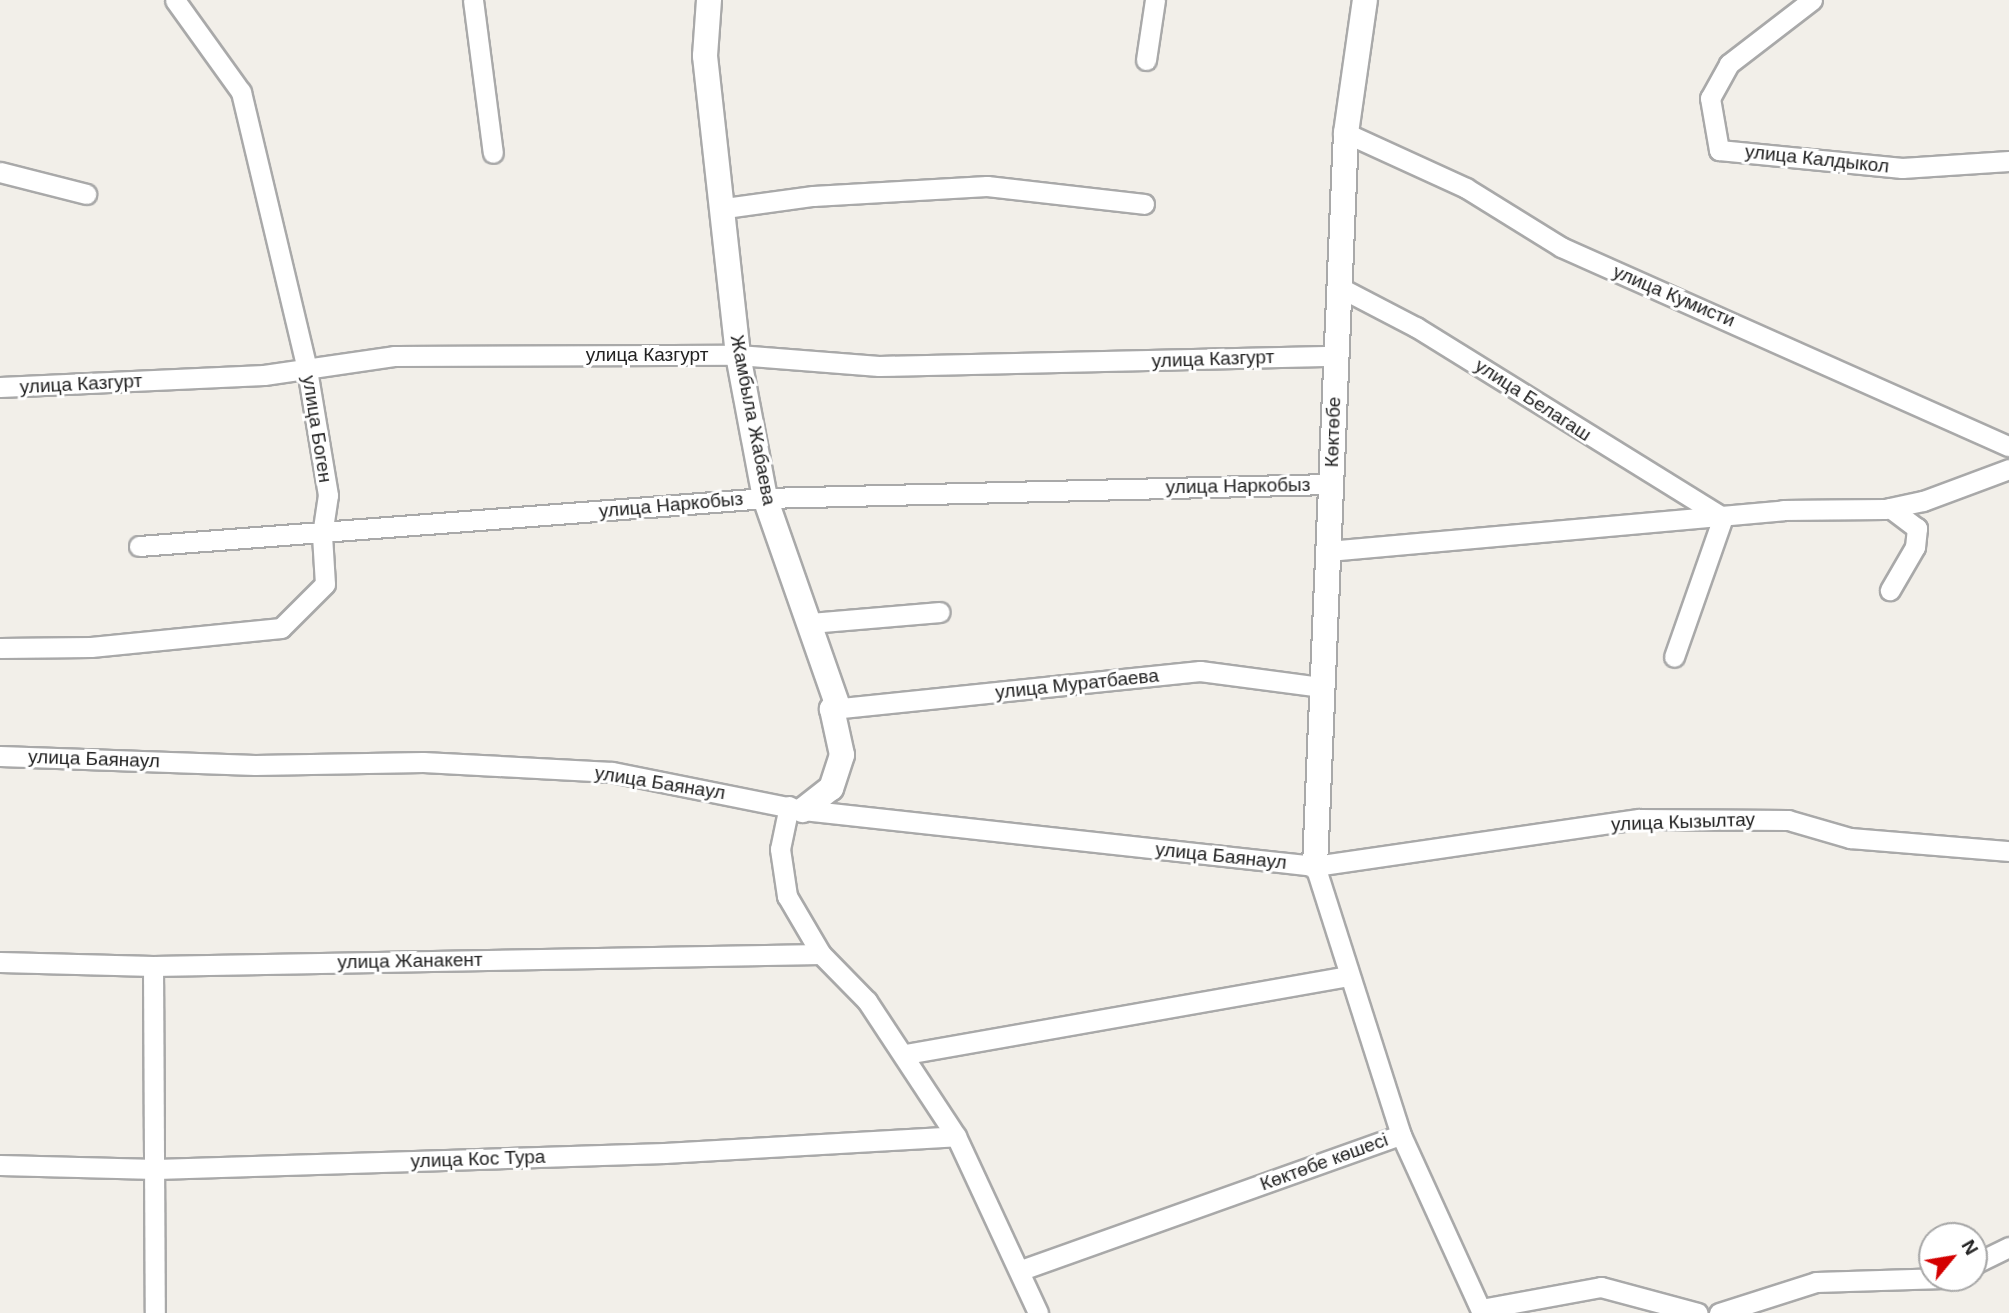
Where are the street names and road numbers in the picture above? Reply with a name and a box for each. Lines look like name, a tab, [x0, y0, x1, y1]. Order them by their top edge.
street label: улица Калдыкол	[1744, 140, 1890, 178]
street label: улица Кумисти	[1610, 260, 1738, 332]
street label: Жамбыла Жабаева	[725, 333, 781, 507]
street label: улица Казгурт	[586, 344, 708, 366]
street label: улица Казгурт	[1151, 345, 1275, 373]
street label: улица Белагаш	[1471, 354, 1595, 446]
street label: улица Казгурт	[19, 369, 143, 399]
street label: улица Боген	[297, 374, 337, 484]
street label: Көктөбе	[1320, 396, 1346, 468]
street label: улица Наркобыз	[1165, 473, 1311, 499]
street label: улица Наркобыз	[598, 487, 744, 523]
street label: улица Муратбаева	[994, 664, 1160, 704]
street label: улица Баянаул	[28, 745, 160, 773]
street label: улица Баянаул	[593, 761, 727, 805]
street label: улица Кызылтау	[1611, 808, 1755, 836]
street label: улица Баянаул	[1154, 838, 1288, 874]
street label: улица Жанакент	[337, 948, 483, 974]
street label: Көктөбе көшесі	[1257, 1128, 1391, 1196]
street label: улица Кос Тура	[410, 1145, 546, 1173]

